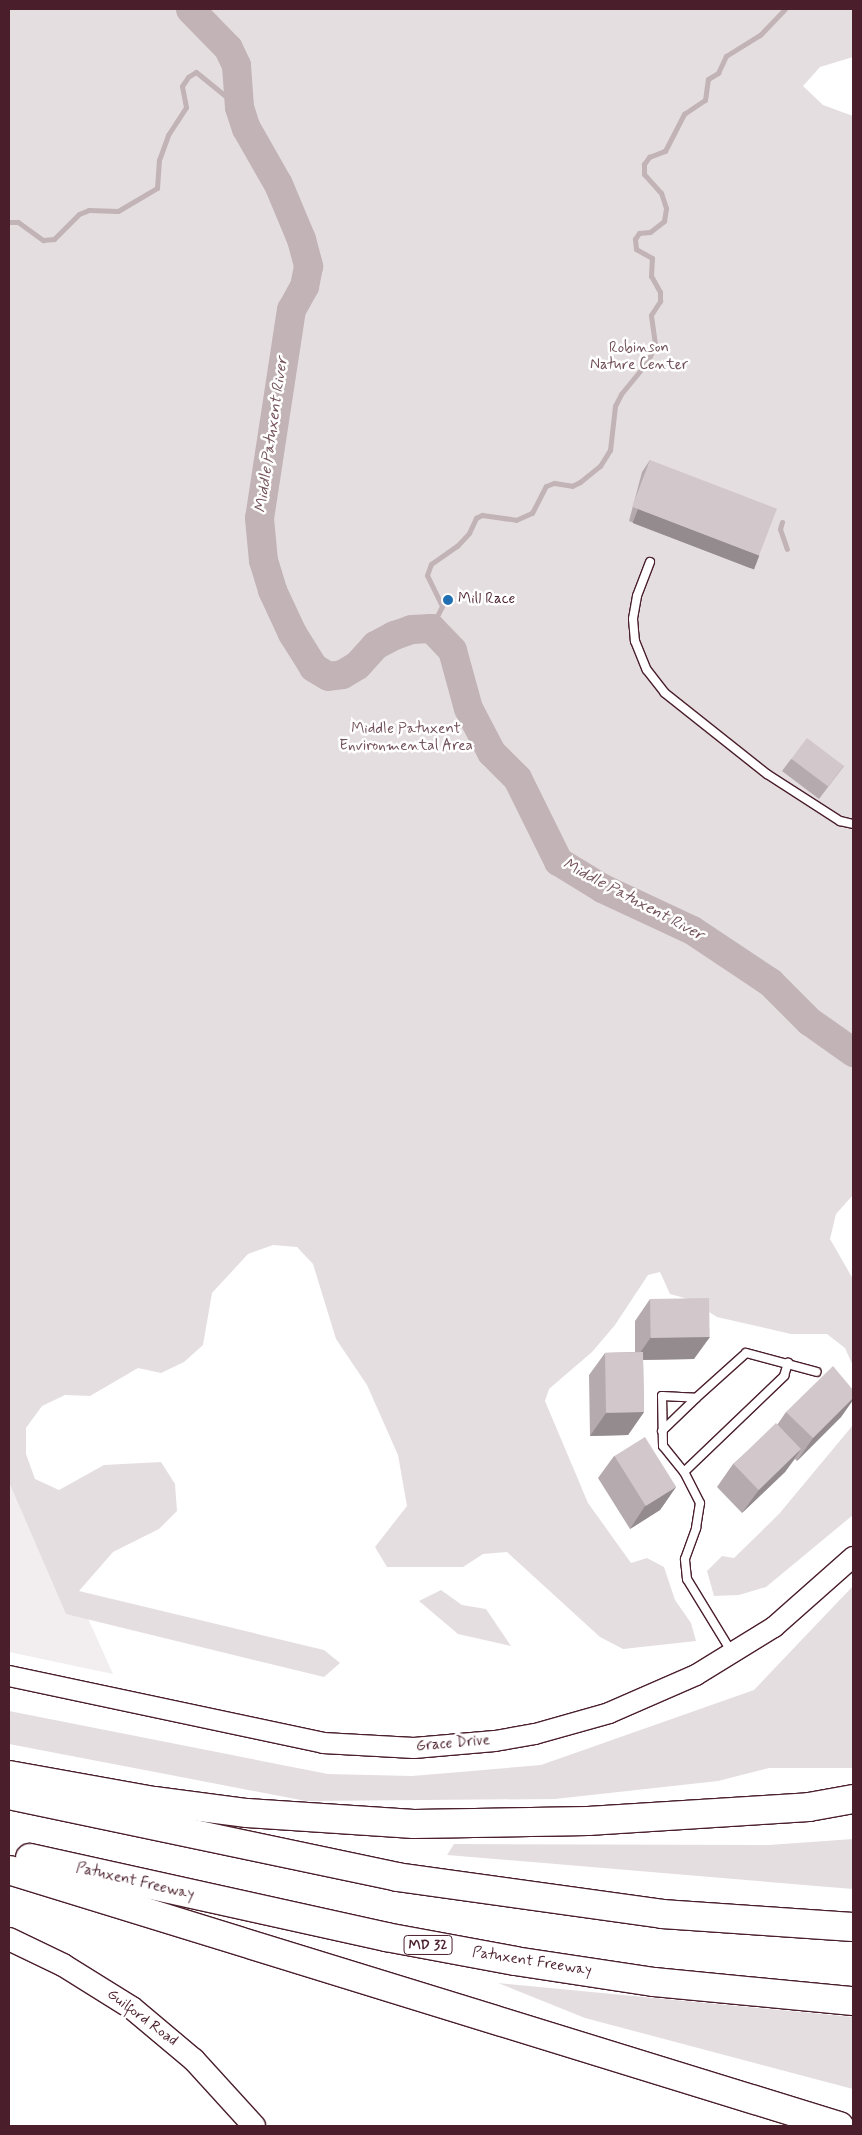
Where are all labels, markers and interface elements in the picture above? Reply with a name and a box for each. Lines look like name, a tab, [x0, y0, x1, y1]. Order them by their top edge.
park label: Robinson Nature Center	[591, 339, 687, 374]
water label: Middle Patuxent River	[252, 357, 292, 513]
place label: Mill Race	[458, 591, 515, 609]
marker: Mill Race	[442, 594, 454, 606]
park label: Middle Patuxent Environmental Area	[338, 720, 474, 755]
water label: Middle Patuxent River	[560, 855, 706, 945]
street label: Grace Drive	[416, 1732, 490, 1756]
street label: Patuxent Freeway	[74, 1860, 196, 1904]
road number: MD 32	[403, 1934, 453, 1956]
street label: Patuxent Freeway	[471, 1944, 593, 1980]
street label: Guilford Road	[103, 1986, 181, 2050]

